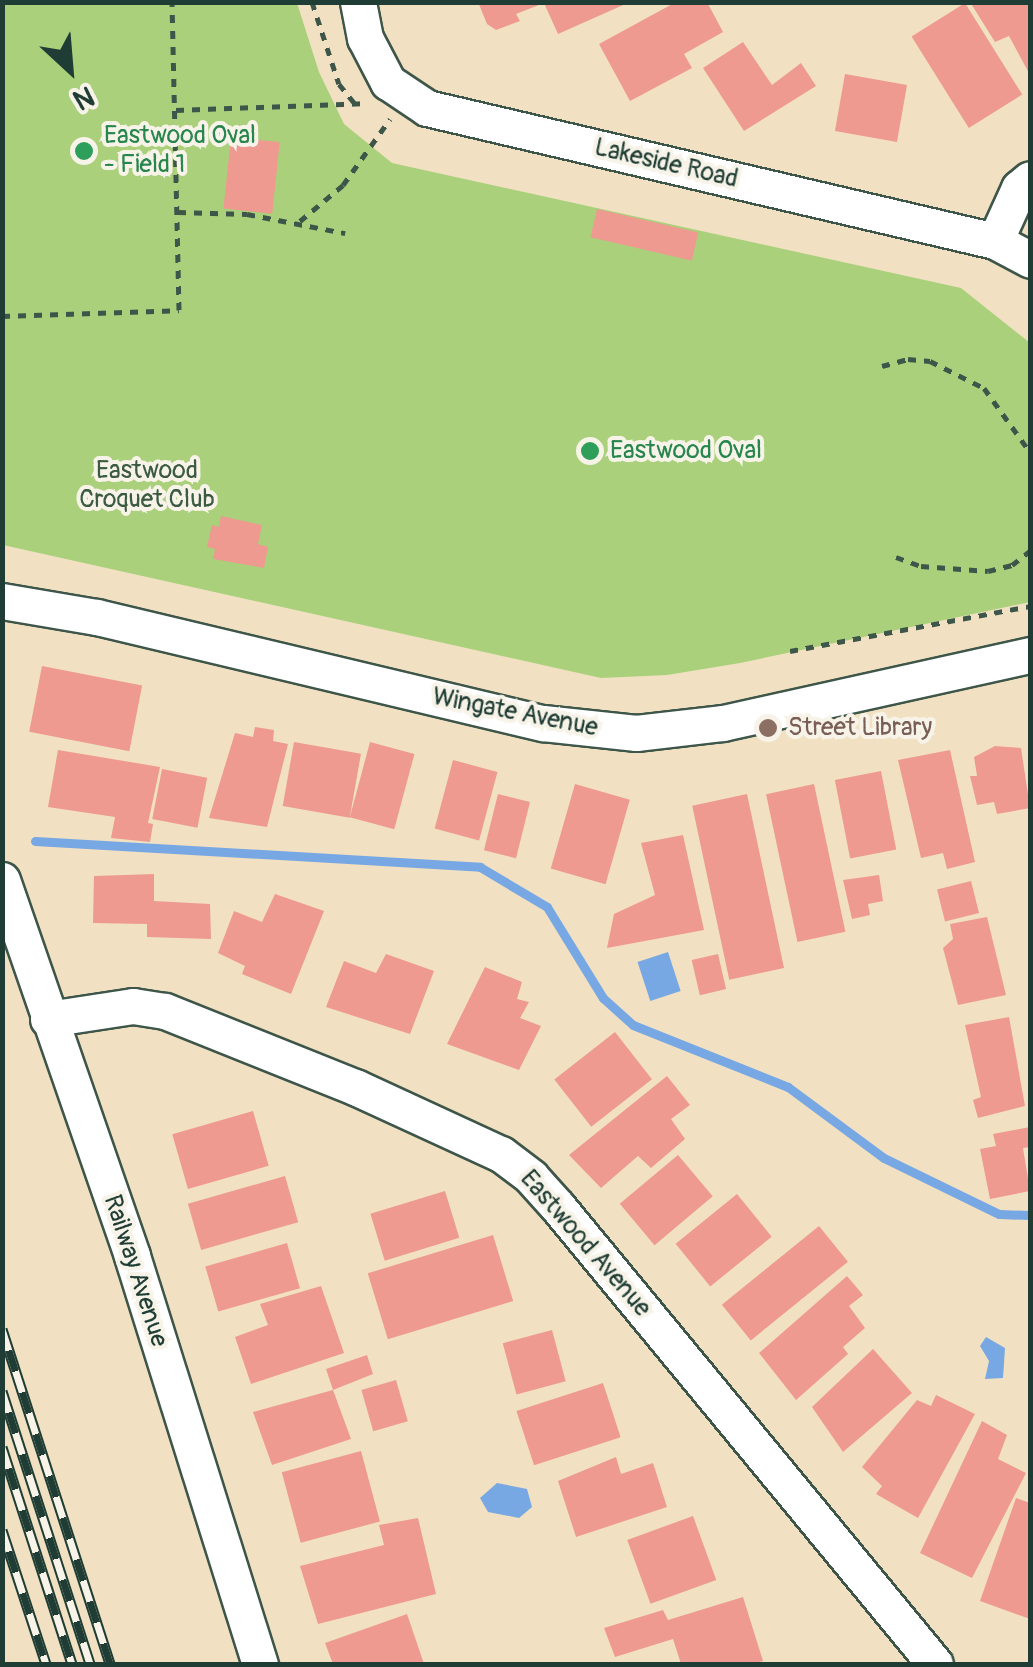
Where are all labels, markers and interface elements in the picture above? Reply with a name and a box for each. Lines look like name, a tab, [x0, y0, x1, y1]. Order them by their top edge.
north arrow	[20, 20, 120, 120]
text: N	[67, 78, 100, 117]
place label: Eastwood Oval - Field 1	[104, 122, 256, 181]
street label: Lakeside Road	[591, 133, 741, 195]
marker: Eastwood Oval - Field 1	[73, 140, 95, 162]
place label: Eastwood Oval	[610, 436, 762, 466]
marker: Eastwood Oval	[579, 440, 601, 462]
park label: Eastwood Croquet Club	[79, 457, 215, 516]
street label: Wingate Avenue	[430, 682, 600, 744]
place label: Street Library	[788, 713, 932, 743]
marker: Street Library	[757, 717, 779, 739]
street label: Eastwood Avenue	[513, 1165, 657, 1323]
street label: Railway Avenue	[96, 1191, 174, 1351]

